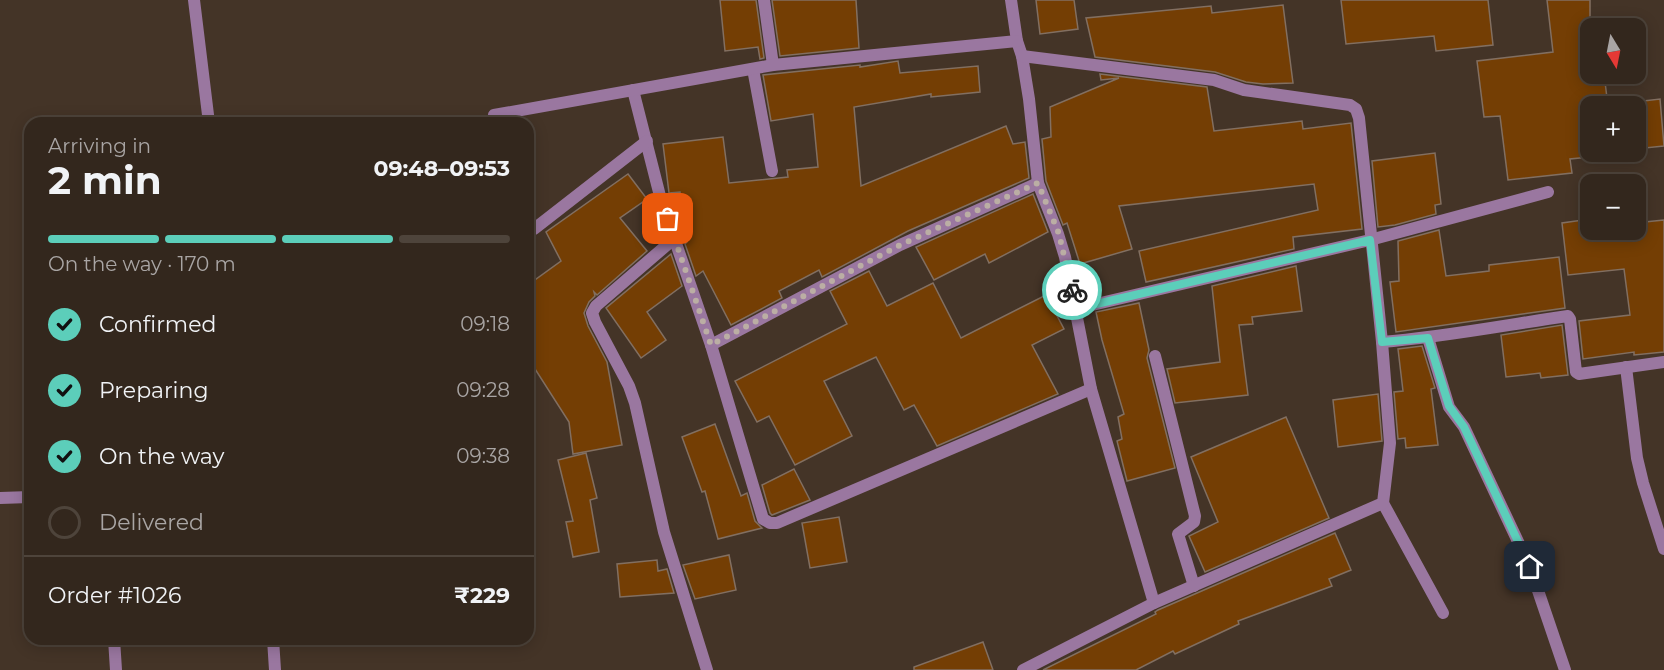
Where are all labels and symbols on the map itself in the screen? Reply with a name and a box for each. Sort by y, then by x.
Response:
north arrow [1580,18,1646,84]
pin [642,193,693,244]
courier [1042,260,1102,320]
pin [1504,541,1555,592]

